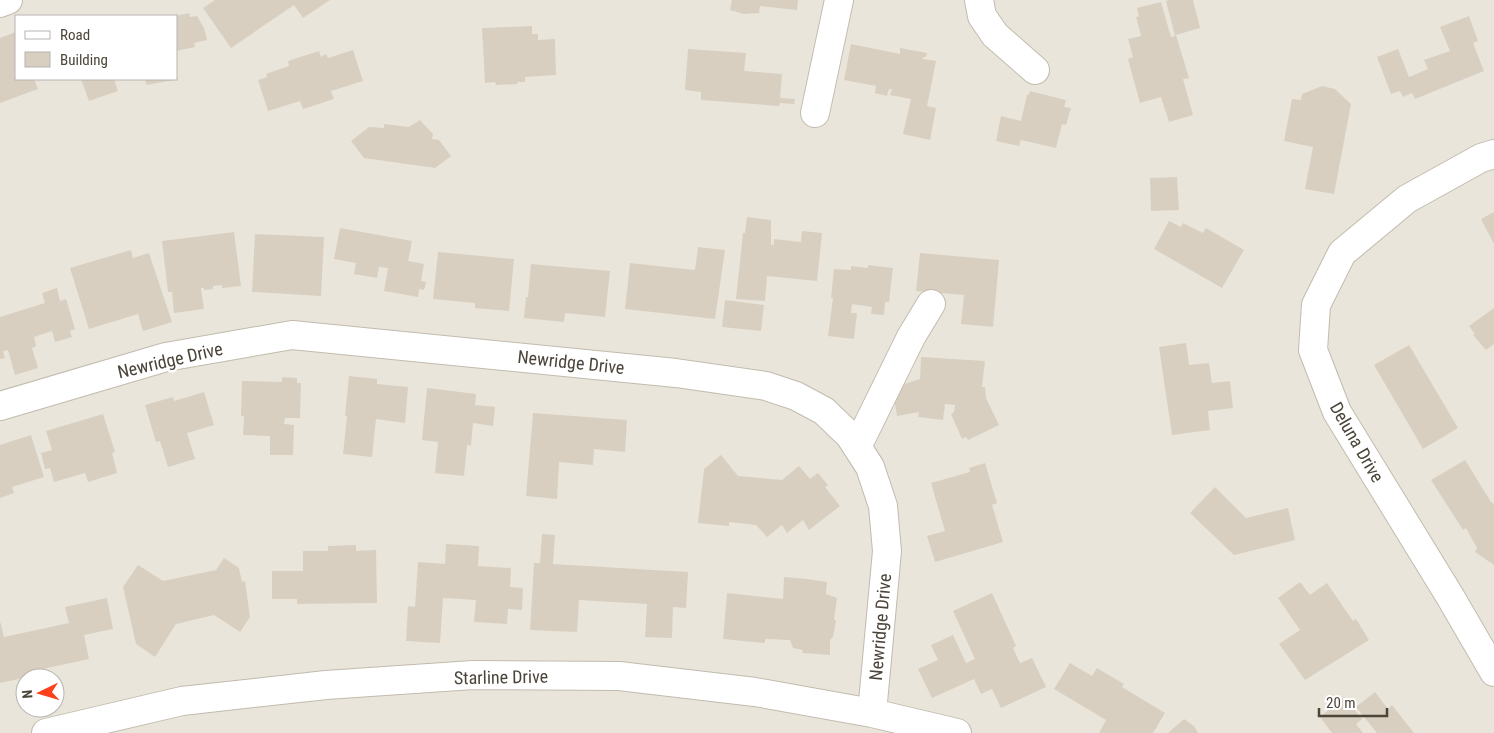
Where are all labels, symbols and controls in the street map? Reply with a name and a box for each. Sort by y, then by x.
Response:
legend [15,15,178,80]
text: Road [60,26,90,44]
text: Building [60,51,108,69]
street label: Newridge Drive [115,338,225,382]
street label: Newridge Drive [517,346,625,378]
street label: Deluna Drive [1326,398,1388,486]
street label: Newridge Drive [865,573,895,681]
street label: Starline Drive [454,666,548,688]
north arrow [15,668,65,718]
scale bar [1319,686,1386,718]
text: N [19,689,35,699]
text: 20 m [1326,694,1356,712]

